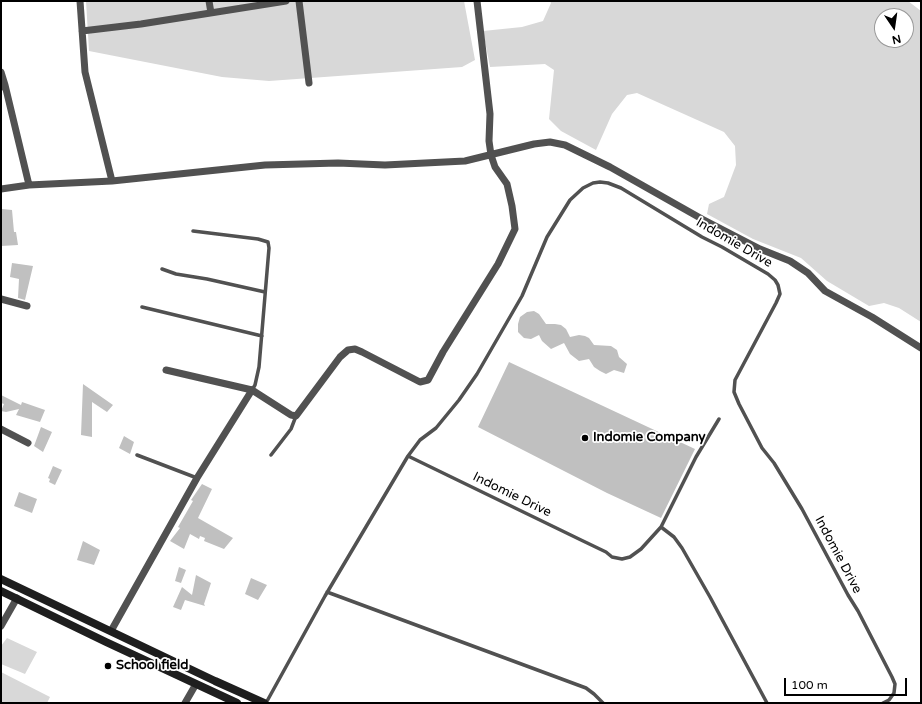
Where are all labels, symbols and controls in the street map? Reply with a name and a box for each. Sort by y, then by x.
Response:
north arrow [874,8,914,48]
text: N [891,32,902,47]
street label: Indomie Drive [693,215,775,271]
place label: Indomie Company [593,430,705,446]
marker: Indomie Company [580,433,590,443]
street label: Indomie Drive [470,469,554,521]
street label: Indomie Drive [811,514,865,596]
place label: School field [116,658,188,674]
marker: School field [103,661,113,671]
scale bar [786,670,909,696]
text: 100 m [791,678,828,692]

